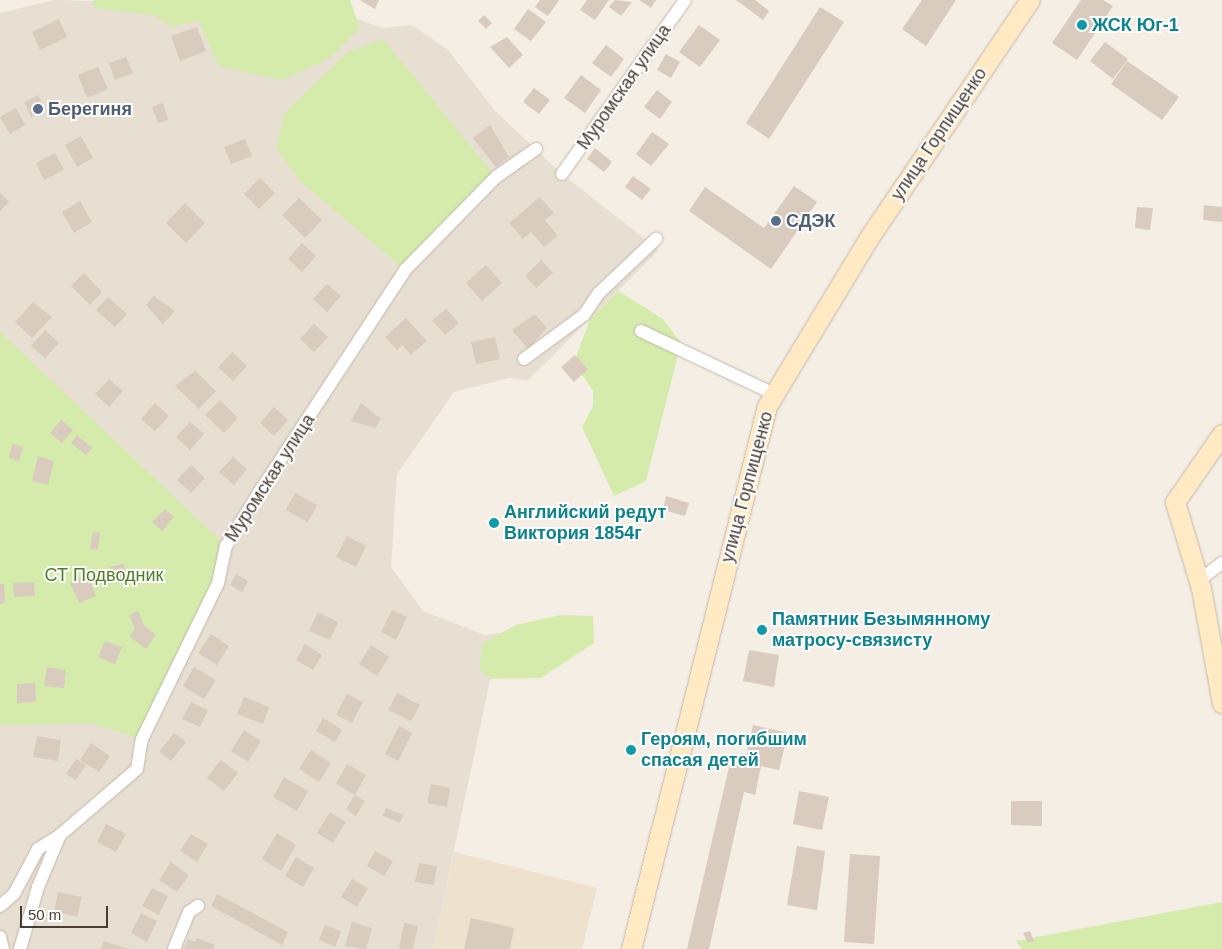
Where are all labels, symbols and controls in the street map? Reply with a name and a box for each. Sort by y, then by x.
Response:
place label: ЖСК Юг-1 [1092,14,1179,36]
marker: ЖСК Юг-1 [1076,19,1088,31]
street label: Муромская улица [573,20,675,154]
street label: улица Горпищенко [887,64,991,204]
place label: Берегиня [48,98,132,120]
marker: Берегиня [32,103,44,115]
place label: СДЭК [786,210,835,232]
marker: СДЭК [770,215,782,227]
street label: улица Горпищенко [716,409,778,565]
street label: Муромская улица [221,410,319,546]
place label: Английский редут Виктория 1854г [504,502,666,544]
marker: Английский редут Виктория 1854г [488,517,500,529]
park label: СТ Подводник [45,564,163,586]
place label: Памятник Безымянному матросу-связисту [772,609,990,652]
marker: Памятник Безымянному матросу-связисту [756,624,768,636]
place label: Героям, погибшим спасая детей [641,729,807,772]
marker: Героям, погибшим спасая детей [625,744,637,756]
scale bar [22,896,110,928]
text: 50 m [28,906,61,923]

